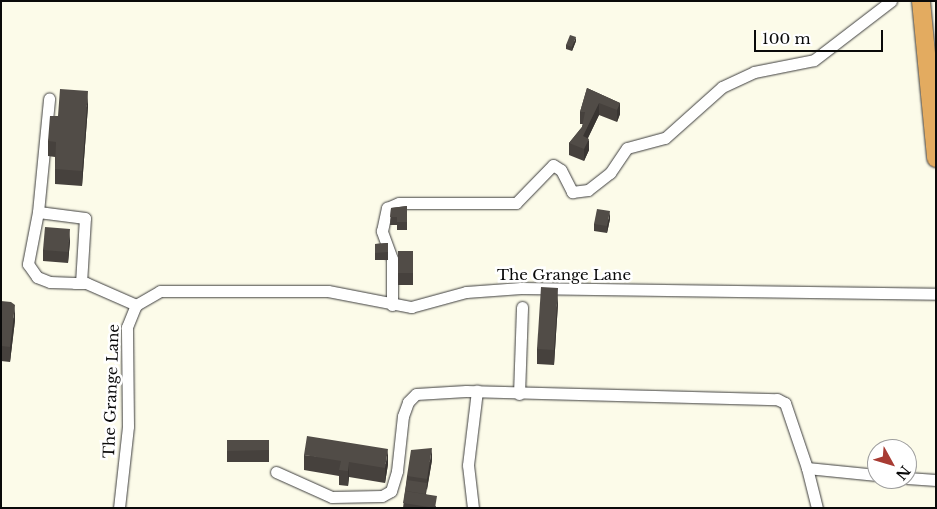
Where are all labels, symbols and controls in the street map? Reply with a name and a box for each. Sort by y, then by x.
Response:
scale bar [757,20,886,52]
text: 100 m [762,29,811,48]
street label: The Grange Lane [497,266,631,284]
street label: The Grange Lane [100,324,122,458]
north arrow [867,439,917,489]
text: N [892,462,914,484]

